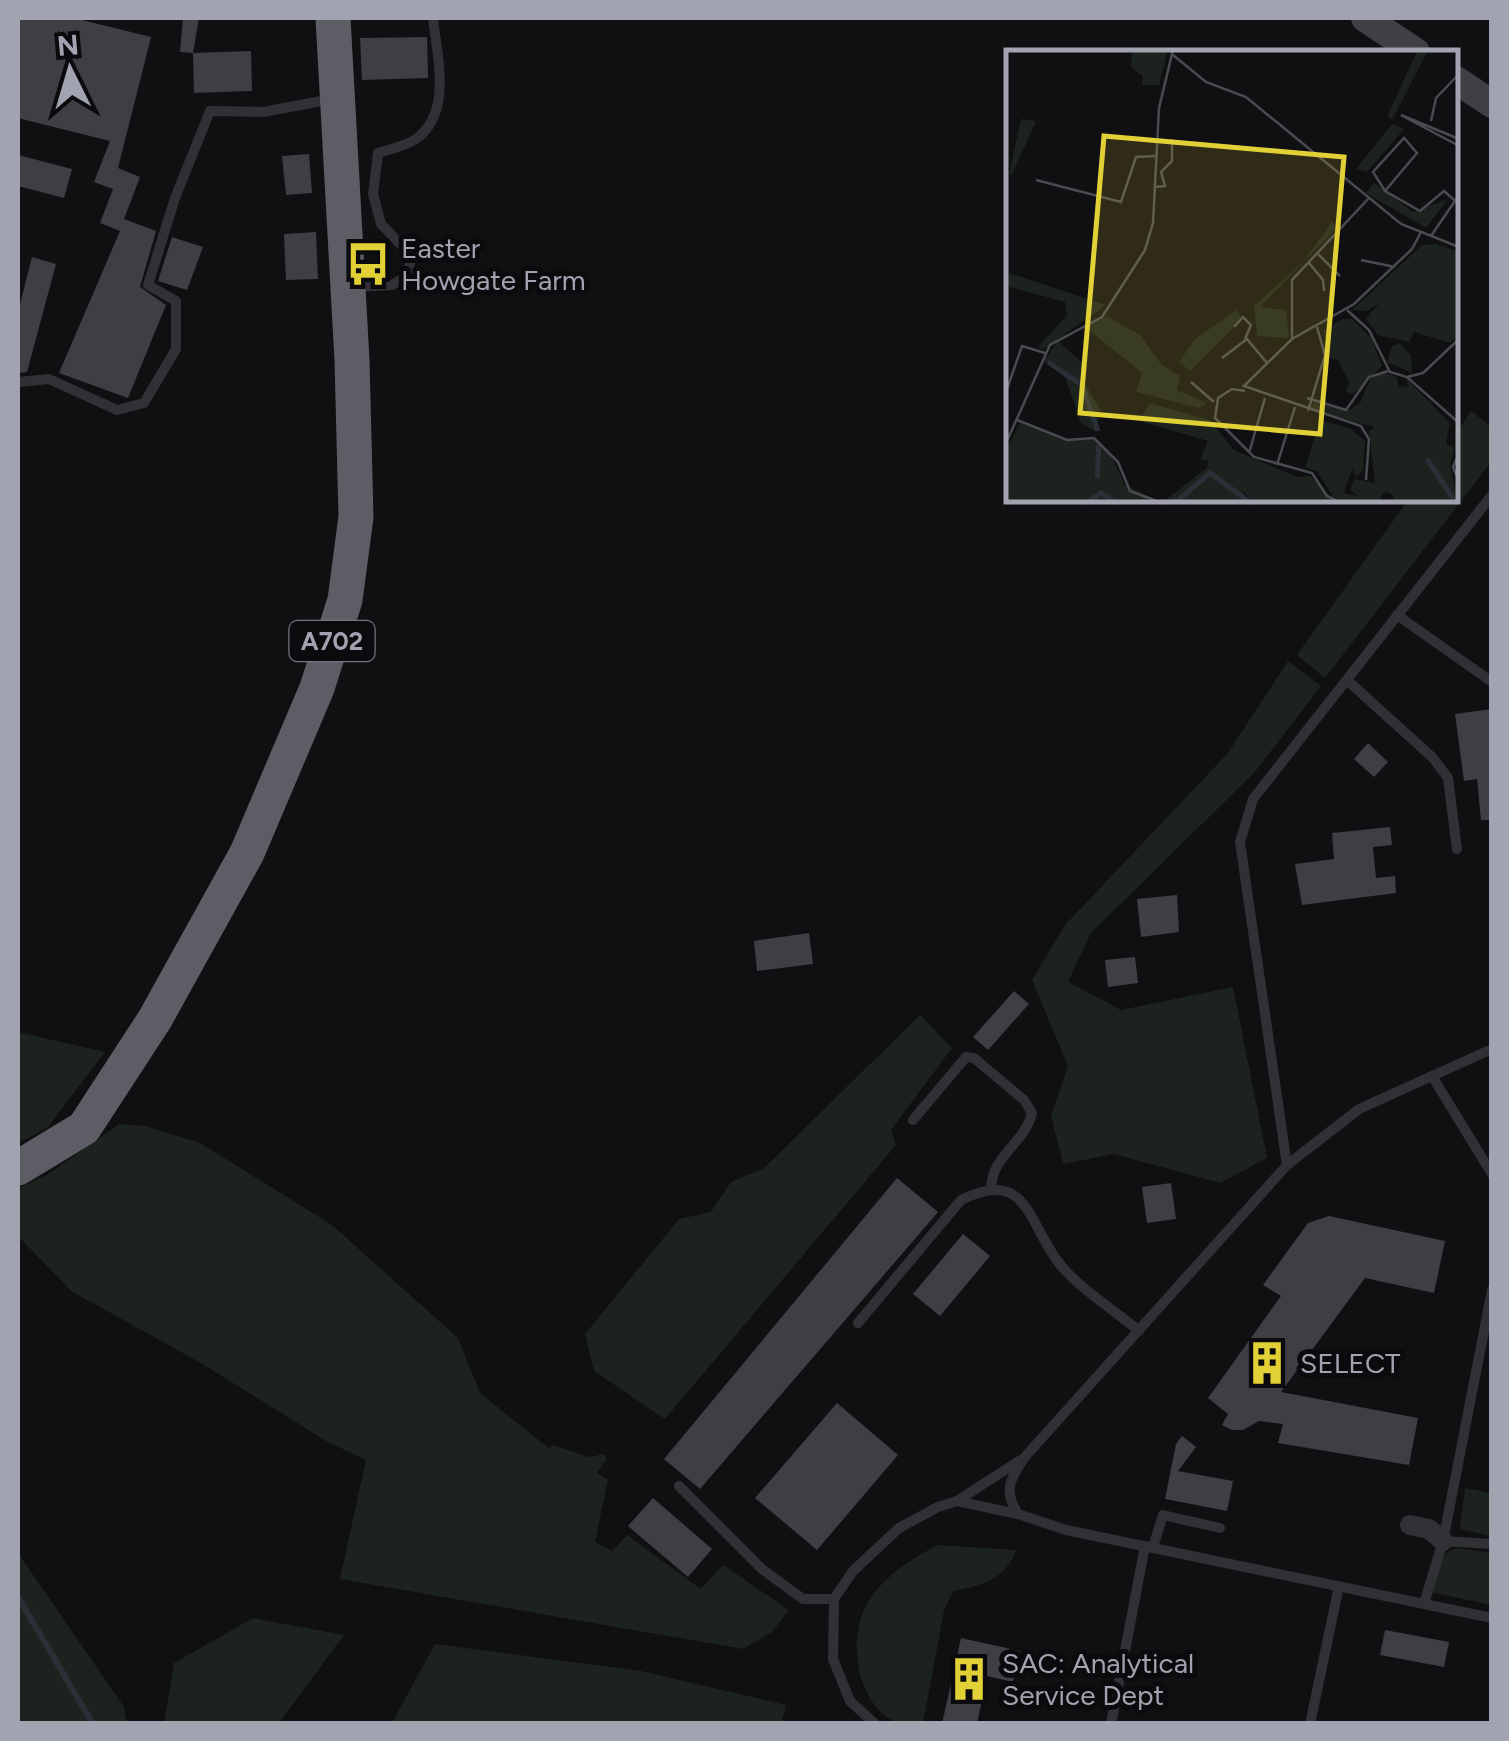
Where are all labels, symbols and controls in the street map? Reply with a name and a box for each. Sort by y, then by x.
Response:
north arrow [20,20,120,120]
text: N [56,27,80,63]
inset map [1006,50,1459,502]
place label: Easter Howgate Farm [401,231,586,297]
bus stop icon: Easter Howgate Farm [344,240,392,288]
road number: A702 [290,621,374,661]
building icon: SELECT [1243,1339,1291,1387]
place label: SELECT [1300,1346,1401,1380]
place label: SAC: Analytical Service Dept [1002,1646,1194,1712]
building icon: SAC: Analytical Service Dept [945,1655,993,1703]

